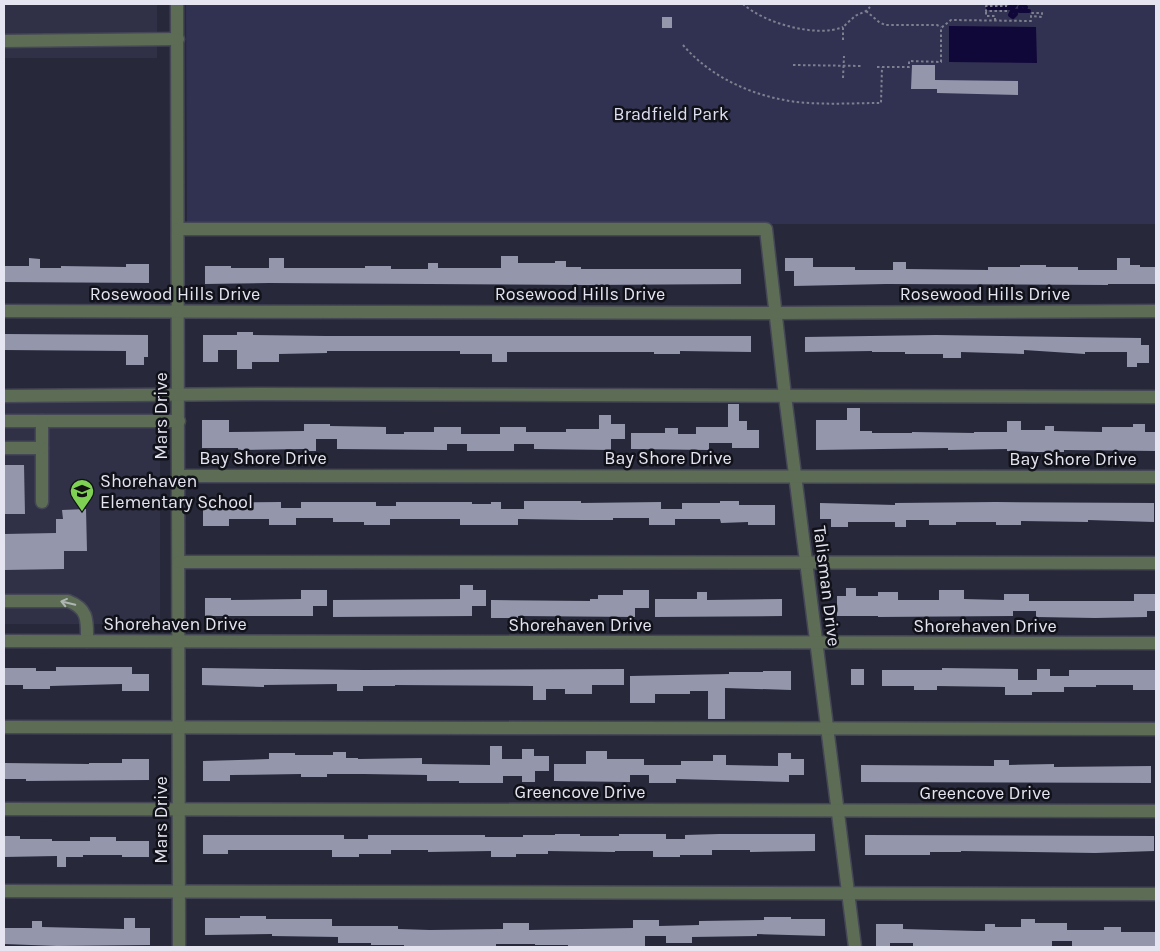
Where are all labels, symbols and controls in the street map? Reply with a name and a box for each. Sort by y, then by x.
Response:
park label: Bradfield Park [613,103,729,125]
street label: Rosewood Hills Drive [90,283,260,305]
street label: Rosewood Hills Drive [495,283,665,305]
street label: Rosewood Hills Drive [900,283,1070,305]
street label: Mars Drive [150,372,172,460]
street label: Bay Shore Drive [199,447,327,469]
street label: Bay Shore Drive [604,447,732,469]
street label: Bay Shore Drive [1009,448,1137,470]
place label: Shorehaven Elementary School [100,470,253,513]
school or university icon: Shorehaven Elementary School [69,478,95,512]
street label: Talisman Drive [809,525,845,647]
one-way arrow [61,598,77,607]
street label: Shorehaven Drive [103,613,247,635]
street label: Shorehaven Drive [508,614,652,636]
street label: Shorehaven Drive [913,615,1057,637]
street label: Mars Drive [150,776,172,864]
street label: Greencove Drive [514,781,646,803]
street label: Greencove Drive [919,782,1051,804]

